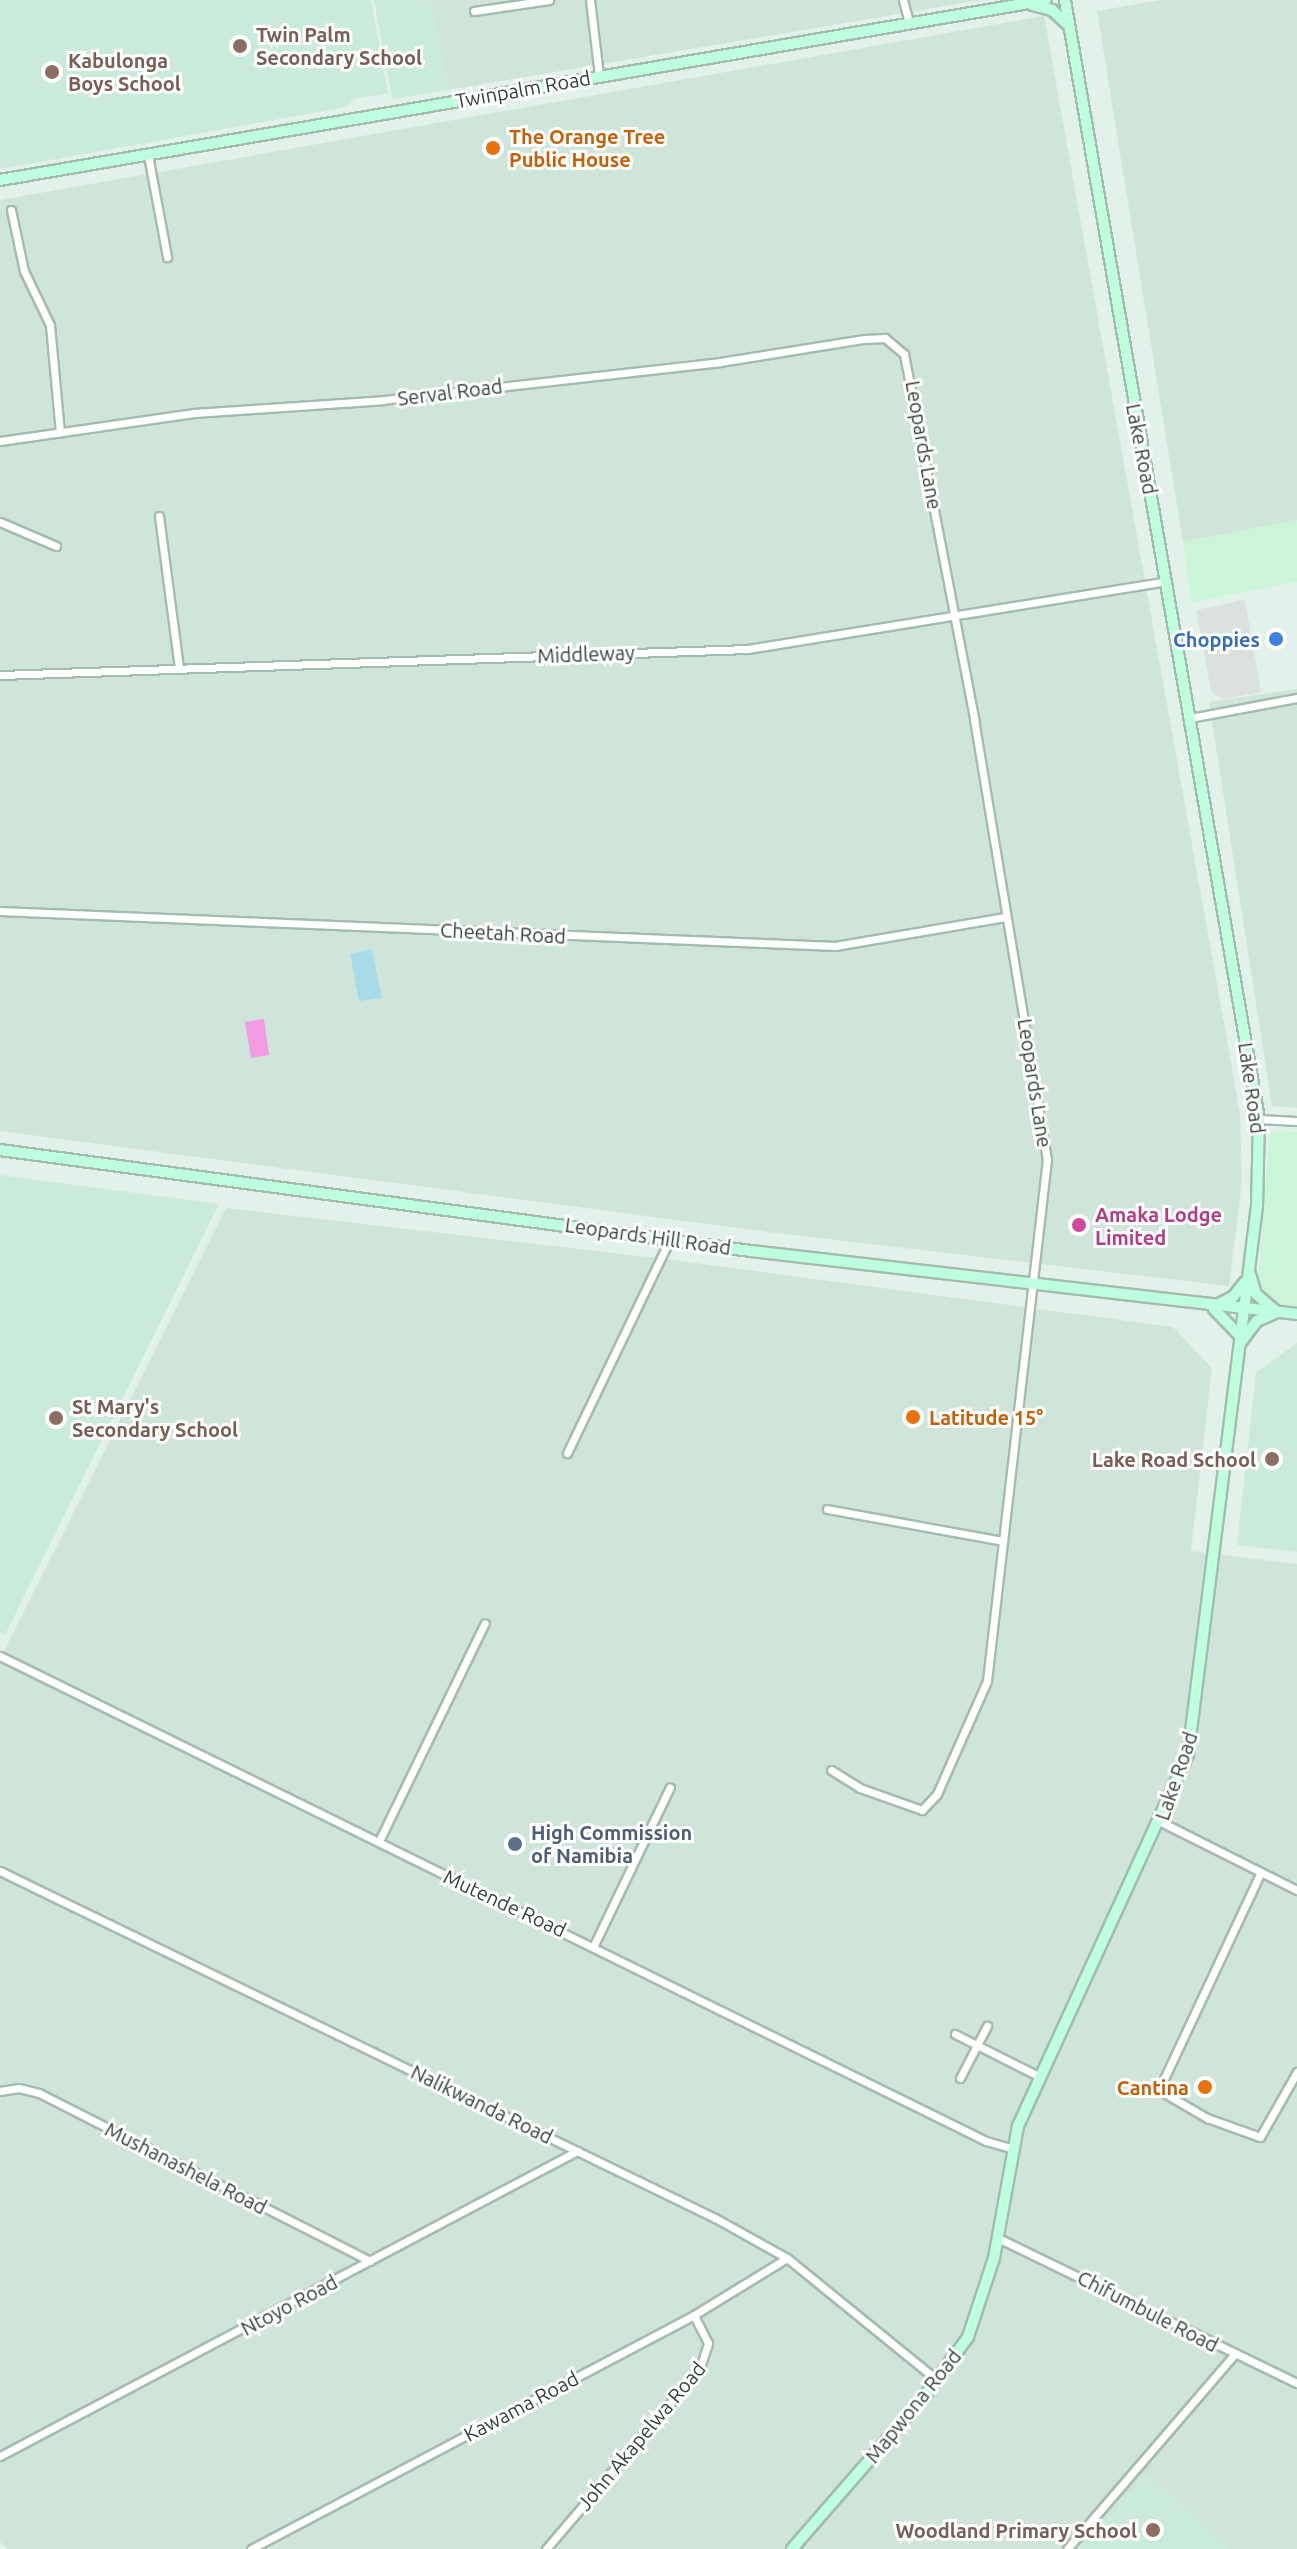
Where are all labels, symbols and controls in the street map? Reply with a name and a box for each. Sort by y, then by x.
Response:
place label: Twin Palm Secondary School [256,22,422,69]
marker: Twin Palm Secondary School [231,37,249,55]
place label: Kabulonga Boys School [68,48,181,95]
marker: Kabulonga Boys School [43,63,61,81]
street label: Twinpalm Road [454,65,592,113]
place label: The Orange Tree Public House [509,124,665,171]
marker: The Orange Tree Public House [484,139,502,157]
street label: Serval Road [396,374,504,410]
street label: Leopards Lane [901,379,947,511]
street label: Lake Road [1121,402,1163,496]
place label: Choppies [1173,627,1260,651]
marker: Choppies [1267,630,1285,648]
street label: Middleway [537,640,635,668]
street label: Cheetah Road [439,918,567,948]
street label: Leopards Lane [1013,1017,1057,1149]
street label: Lake Road [1234,1041,1270,1135]
place label: Amaka Lodge Limited [1095,1202,1222,1249]
street label: Leopards Hill Road [563,1212,733,1260]
marker: Amaka Lodge Limited [1070,1216,1088,1234]
place label: St Mary's Secondary School [72,1394,238,1441]
place label: Latitude 15° [929,1405,1043,1429]
marker: Latitude 15° [904,1408,922,1426]
marker: St Mary's Secondary School [47,1409,65,1427]
place label: Lake Road School [1092,1447,1256,1471]
marker: Lake Road School [1263,1450,1281,1468]
street label: Lake Road [1150,1729,1202,1823]
place label: High Commission of Namibia [531,1820,692,1867]
marker: High Commission of Namibia [506,1835,524,1853]
street label: Mutende Road [440,1864,570,1942]
street label: Nalikwanda Road [407,2059,557,2149]
place label: Cantina [1117,2075,1189,2099]
marker: Cantina [1196,2078,1214,2096]
street label: Mushanashela Road [101,2117,271,2219]
street label: Chifumbule Road [1074,2265,1222,2357]
street label: Ntoyo Road [237,2270,341,2340]
street label: Mapwona Road [860,2344,966,2468]
street label: John Akapelwa Road [572,2357,710,2515]
street label: Kawama Road [460,2366,582,2446]
place label: Woodland Primary School [895,2518,1137,2542]
marker: Woodland Primary School [1144,2521,1162,2539]

